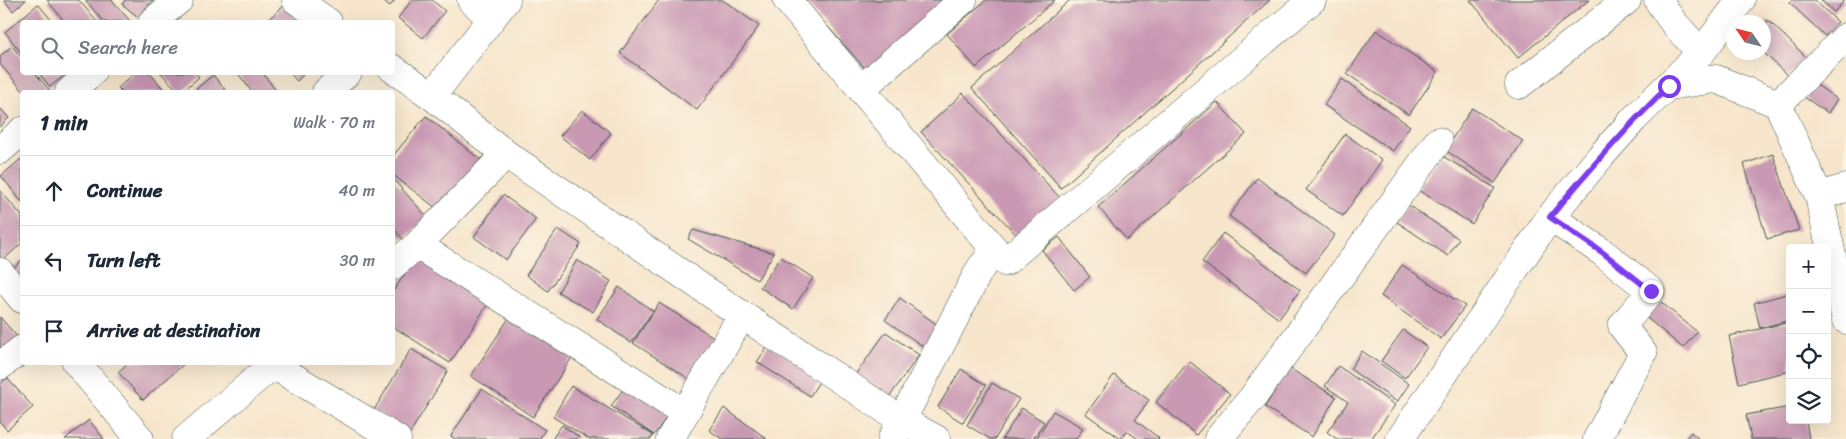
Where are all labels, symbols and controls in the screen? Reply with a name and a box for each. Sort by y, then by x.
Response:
north arrow [1726,15,1771,60]
search box [20,20,395,75]
text: Search here [78,31,178,64]
icon: search [38,34,66,62]
route start [1658,75,1681,98]
text: 1 min [40,104,88,142]
text: Walk · 70 m [293,108,375,137]
text: Continue [87,174,163,207]
text: 40 m [338,176,375,205]
icon: ahead [40,177,68,205]
text: Turn left [87,244,160,277]
map controls [1786,244,1831,424]
button: + [1786,244,1831,289]
text: 30 m [340,246,375,275]
icon: left [40,247,68,275]
route end [1640,280,1663,303]
button: − [1786,289,1831,334]
text: Arrive at destination [87,314,260,347]
icon: arrive [40,317,68,345]
button: locate [1786,334,1831,379]
button: layers [1786,379,1831,424]

